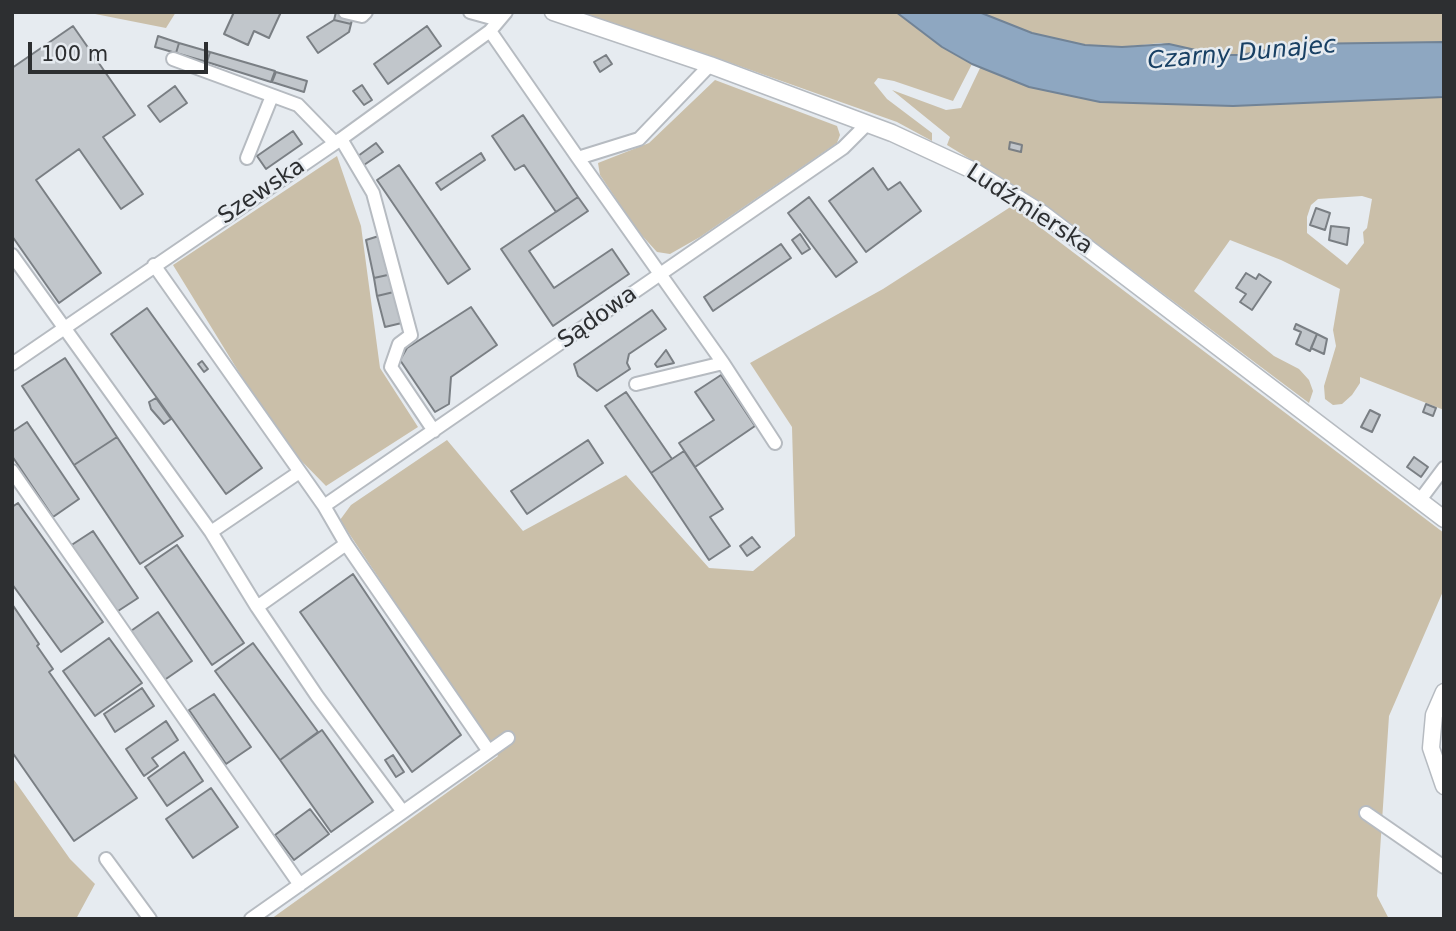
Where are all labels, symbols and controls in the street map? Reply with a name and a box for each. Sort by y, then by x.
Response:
scale bar [32,28,212,72]
water label: Czarny Dunajec [1146,31,1338,77]
text: 100 m [41,42,108,66]
street label: Szewska [213,153,311,231]
street label: Ludźmierska [961,159,1097,261]
street label: Sądowa [553,281,643,355]

